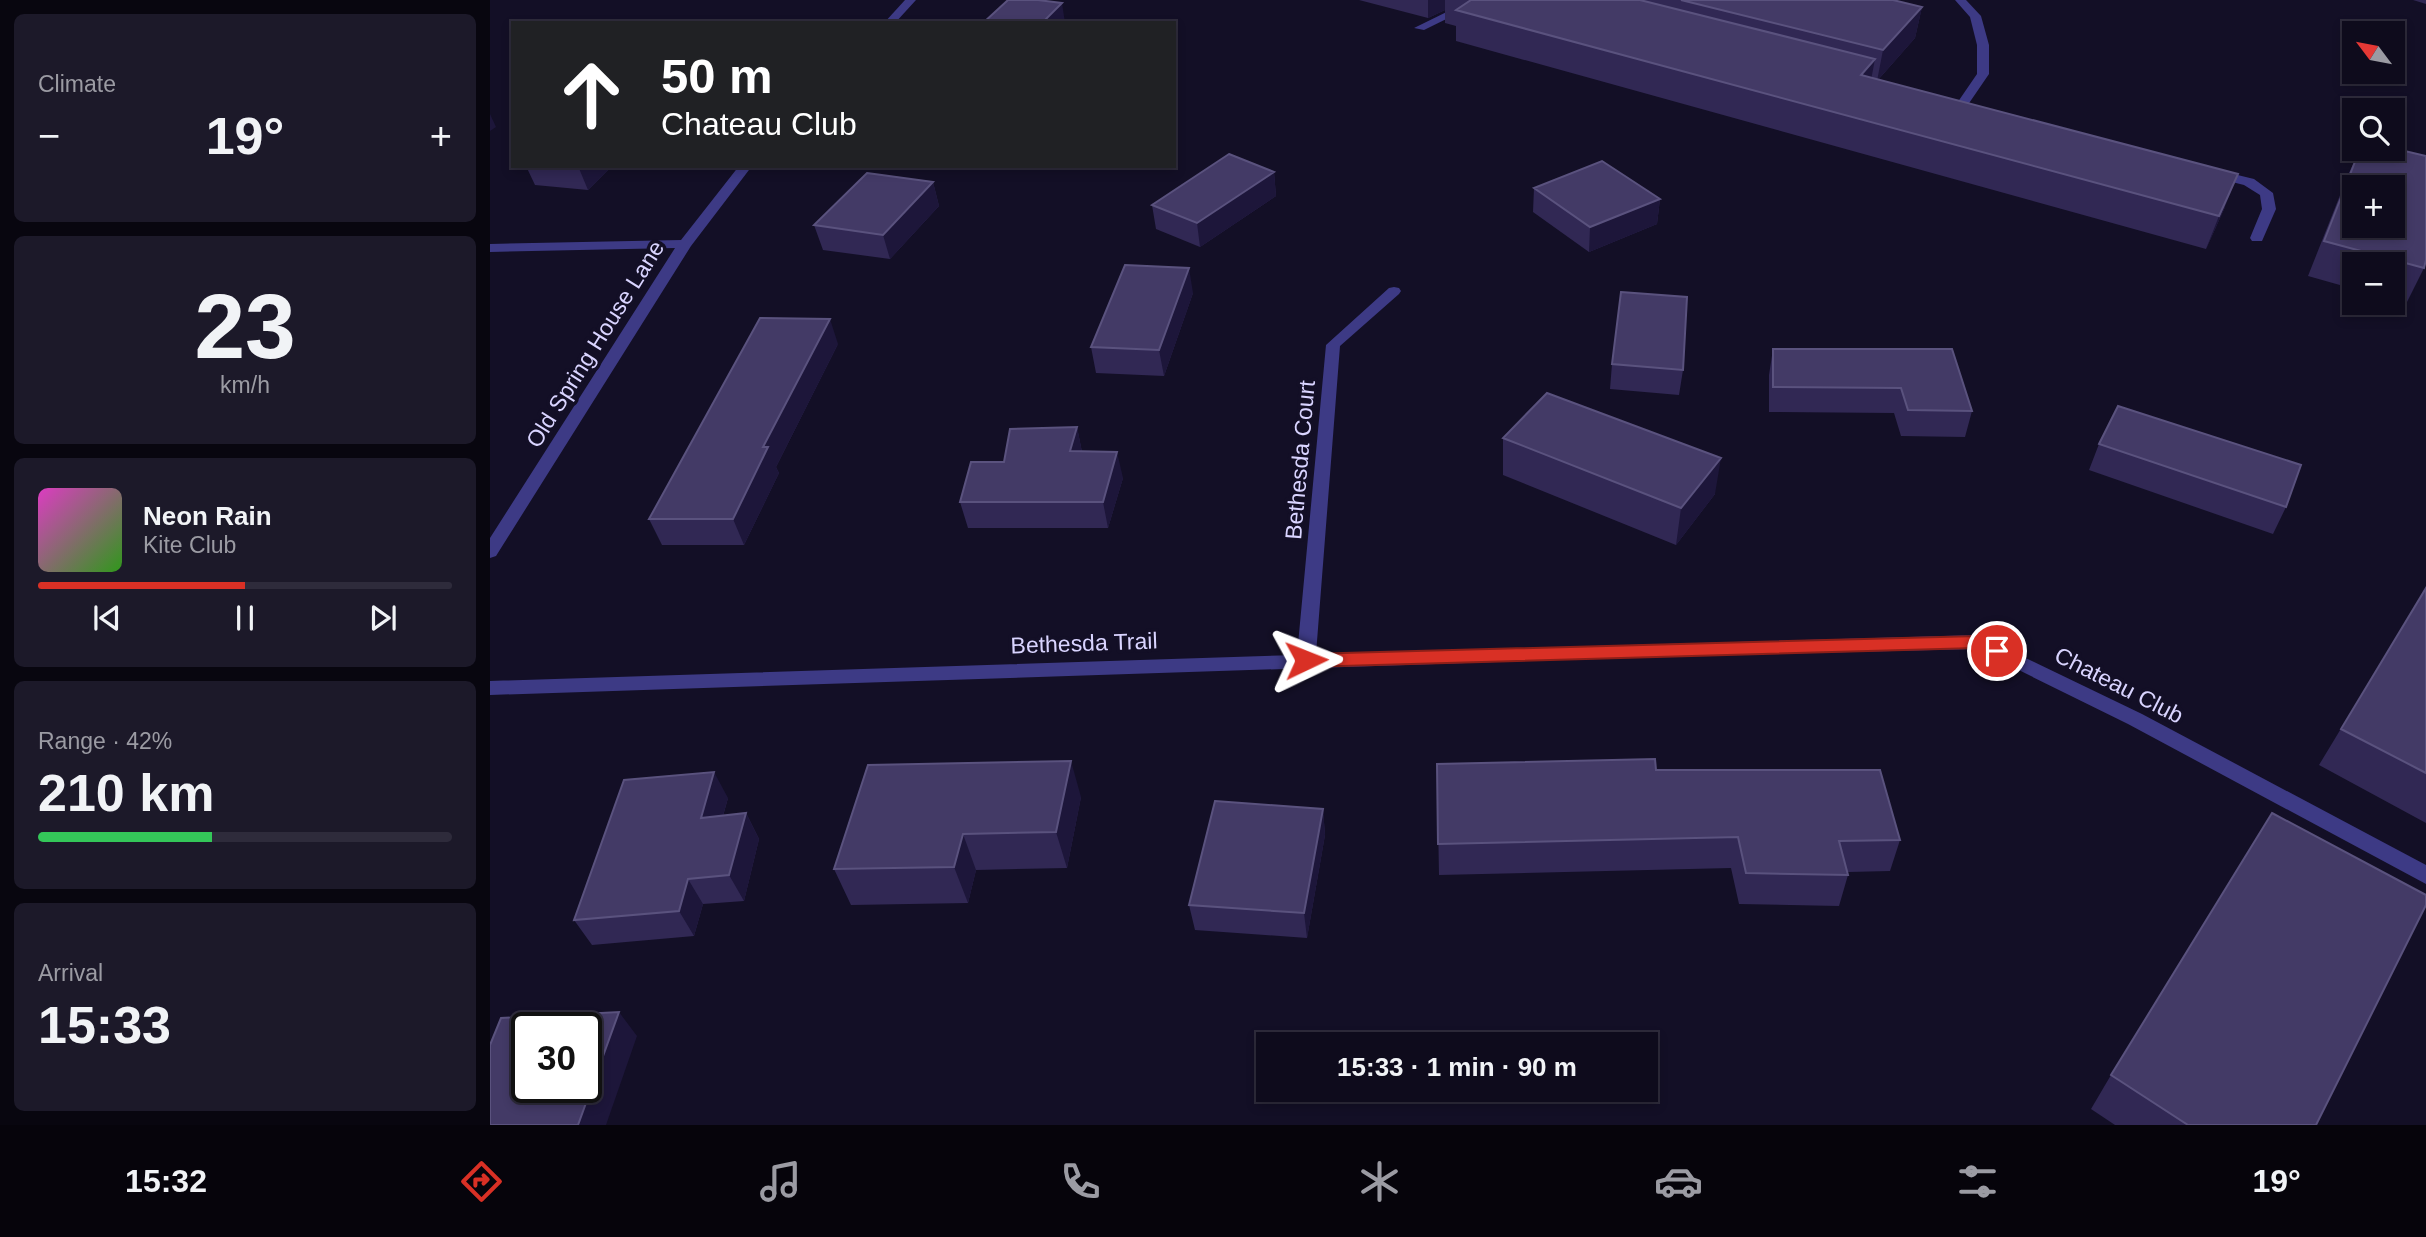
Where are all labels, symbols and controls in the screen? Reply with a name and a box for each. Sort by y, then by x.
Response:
north arrow [2342,21,2404,84]
map controls [2342,21,2405,315]
icon: ahead [546,49,637,140]
text: 50 m [661,49,773,103]
text: Climate [38,71,116,97]
button: search [2342,98,2405,161]
text: Chateau Club [661,106,857,142]
text: 19° [206,107,284,165]
text: − [38,115,60,157]
text: + [430,115,452,157]
button: + [2342,175,2405,238]
street label: Old Spring House Lane [521,236,669,452]
button: − [2342,252,2405,315]
text: 23 [194,276,296,377]
text: km/h [220,372,270,398]
street label: Bethesda Court [1280,379,1320,541]
text: Neon Rain [143,501,272,531]
text: Kite Club [143,532,236,558]
icon: previous [88,599,126,637]
icon: pause [226,599,264,637]
icon: next [364,599,402,637]
pin [1967,621,2027,681]
position arrow [1269,623,1343,697]
street label: Bethesda Trail [1010,627,1158,659]
icon: arrive [1978,632,2016,670]
street label: Chateau Club [2050,641,2188,729]
text: Range · 42% [38,728,172,754]
text: 210 km [38,764,214,822]
text: Arrival [38,960,103,986]
text: 15:33 [38,996,171,1054]
speed limit sign: 30 [511,1012,602,1103]
text: 15:33 · 1 min · 90 m [1337,1052,1577,1082]
icon: directions [457,1157,506,1206]
icon: music [756,1157,805,1206]
icon: phone [1056,1157,1105,1206]
icon: climate [1355,1157,1404,1206]
icon: car [1654,1157,1703,1206]
icon: filters [1953,1157,2002,1206]
text: 15:32 [125,1163,207,1199]
text: 19° [2252,1163,2301,1199]

